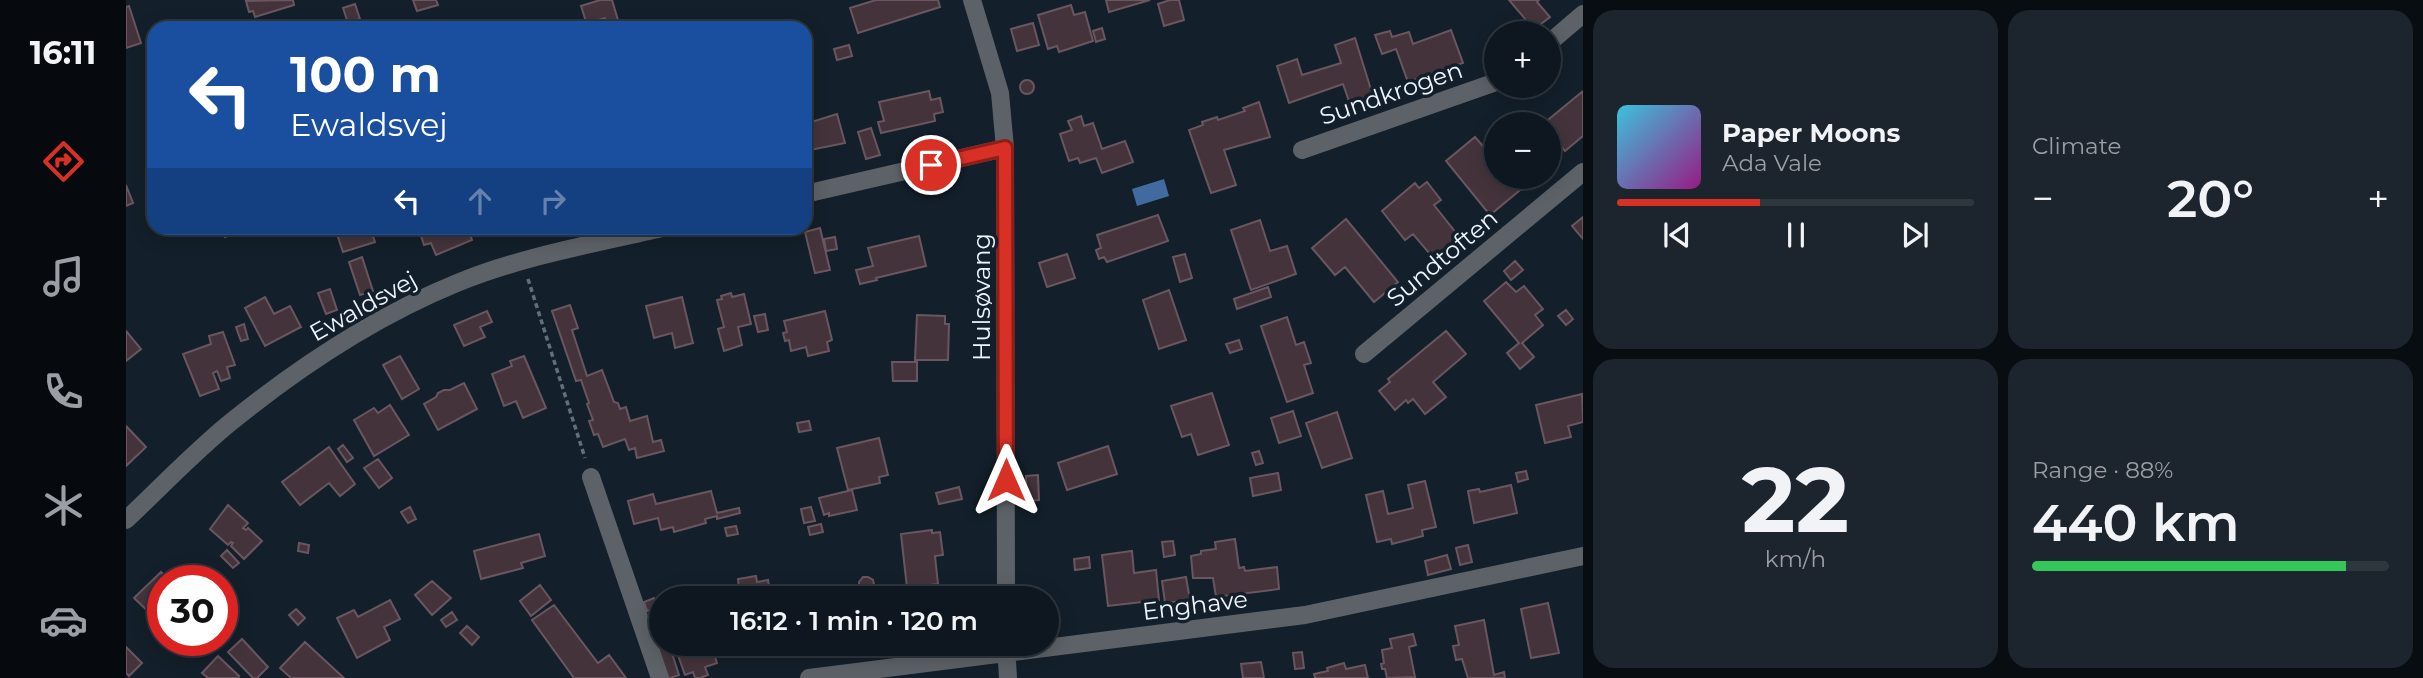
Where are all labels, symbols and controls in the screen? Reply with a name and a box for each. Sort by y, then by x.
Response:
map controls [1484,21,1561,189]
button: + [1484,21,1561,98]
text: 16:11 [30,33,96,72]
text: 100 m [290,45,441,104]
icon: left [175,49,266,140]
street label: Sundkrogen [1316,55,1466,131]
text: Ewaldsvej [290,105,448,144]
button: − [1484,112,1561,189]
text: Paper Moons [1722,117,1900,149]
text: Climate [2032,132,2121,160]
pin [901,135,961,195]
icon: directions [39,137,88,186]
icon: arrive [912,146,950,184]
text: Ada Vale [1722,149,1822,177]
text: 20° [2167,167,2254,230]
text: − [2032,175,2054,222]
text: + [2367,175,2389,222]
icon: left [388,182,426,220]
icon: ahead [461,182,499,220]
icon: right [534,182,572,220]
street label: Sundtoften [1381,203,1503,313]
icon: previous [1658,216,1696,254]
icon: pause [1777,216,1815,254]
icon: next [1896,216,1934,254]
street label: Hulsøvang [967,233,996,361]
icon: music [39,252,88,301]
street label: Ewaldsvej [304,265,422,347]
icon: phone [39,367,88,416]
position arrow [969,443,1043,517]
text: 22 [1742,444,1849,555]
text: Range · 88% [2032,456,2173,484]
icon: climate [39,481,88,530]
text: 440 km [2032,491,2239,554]
text: km/h [1765,545,1826,573]
speed limit sign: 30 [147,565,238,656]
street label: Enghave [1141,584,1249,626]
icon: car [39,596,88,645]
text: 16:12 · 1 min · 120 m [730,605,978,637]

